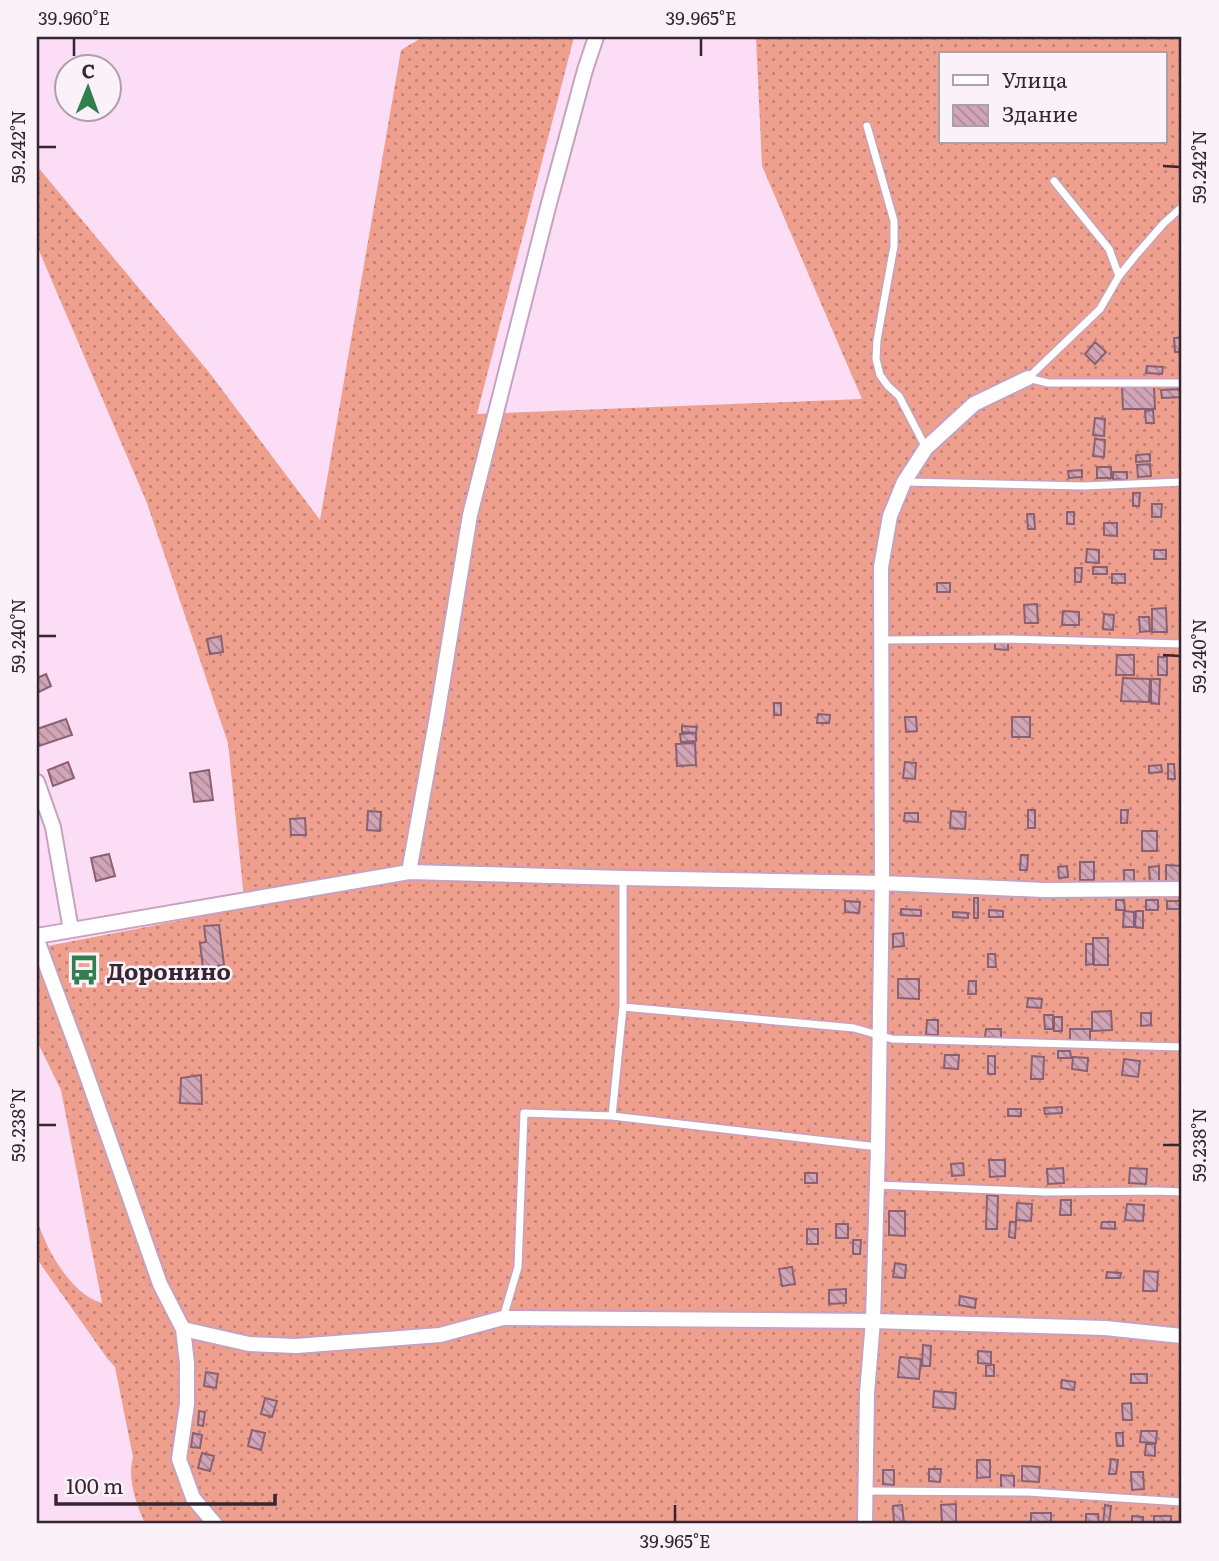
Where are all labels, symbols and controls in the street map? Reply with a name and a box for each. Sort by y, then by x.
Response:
text: 39.960°E [38,4,110,31]
text: 39.965°E [666,4,736,31]
north arrow [52,52,122,122]
legend [939,52,1166,144]
text: С [81,56,95,84]
text: Улица [1002,63,1068,94]
text: Здание [1002,97,1078,128]
text: 59.242°N [4,110,31,184]
text: 59.242°N [1185,130,1212,204]
text: 59.240°N [4,599,31,673]
text: 59.240°N [1185,619,1212,693]
bus stop icon: Доронино [67,953,101,987]
place label: Доронино [107,953,231,987]
text: 59.238°N [4,1088,31,1162]
text: 59.238°N [1185,1108,1212,1182]
scale bar [56,1463,275,1507]
text: 100 m [66,1469,123,1500]
text: 39.965°E [640,1527,710,1554]

